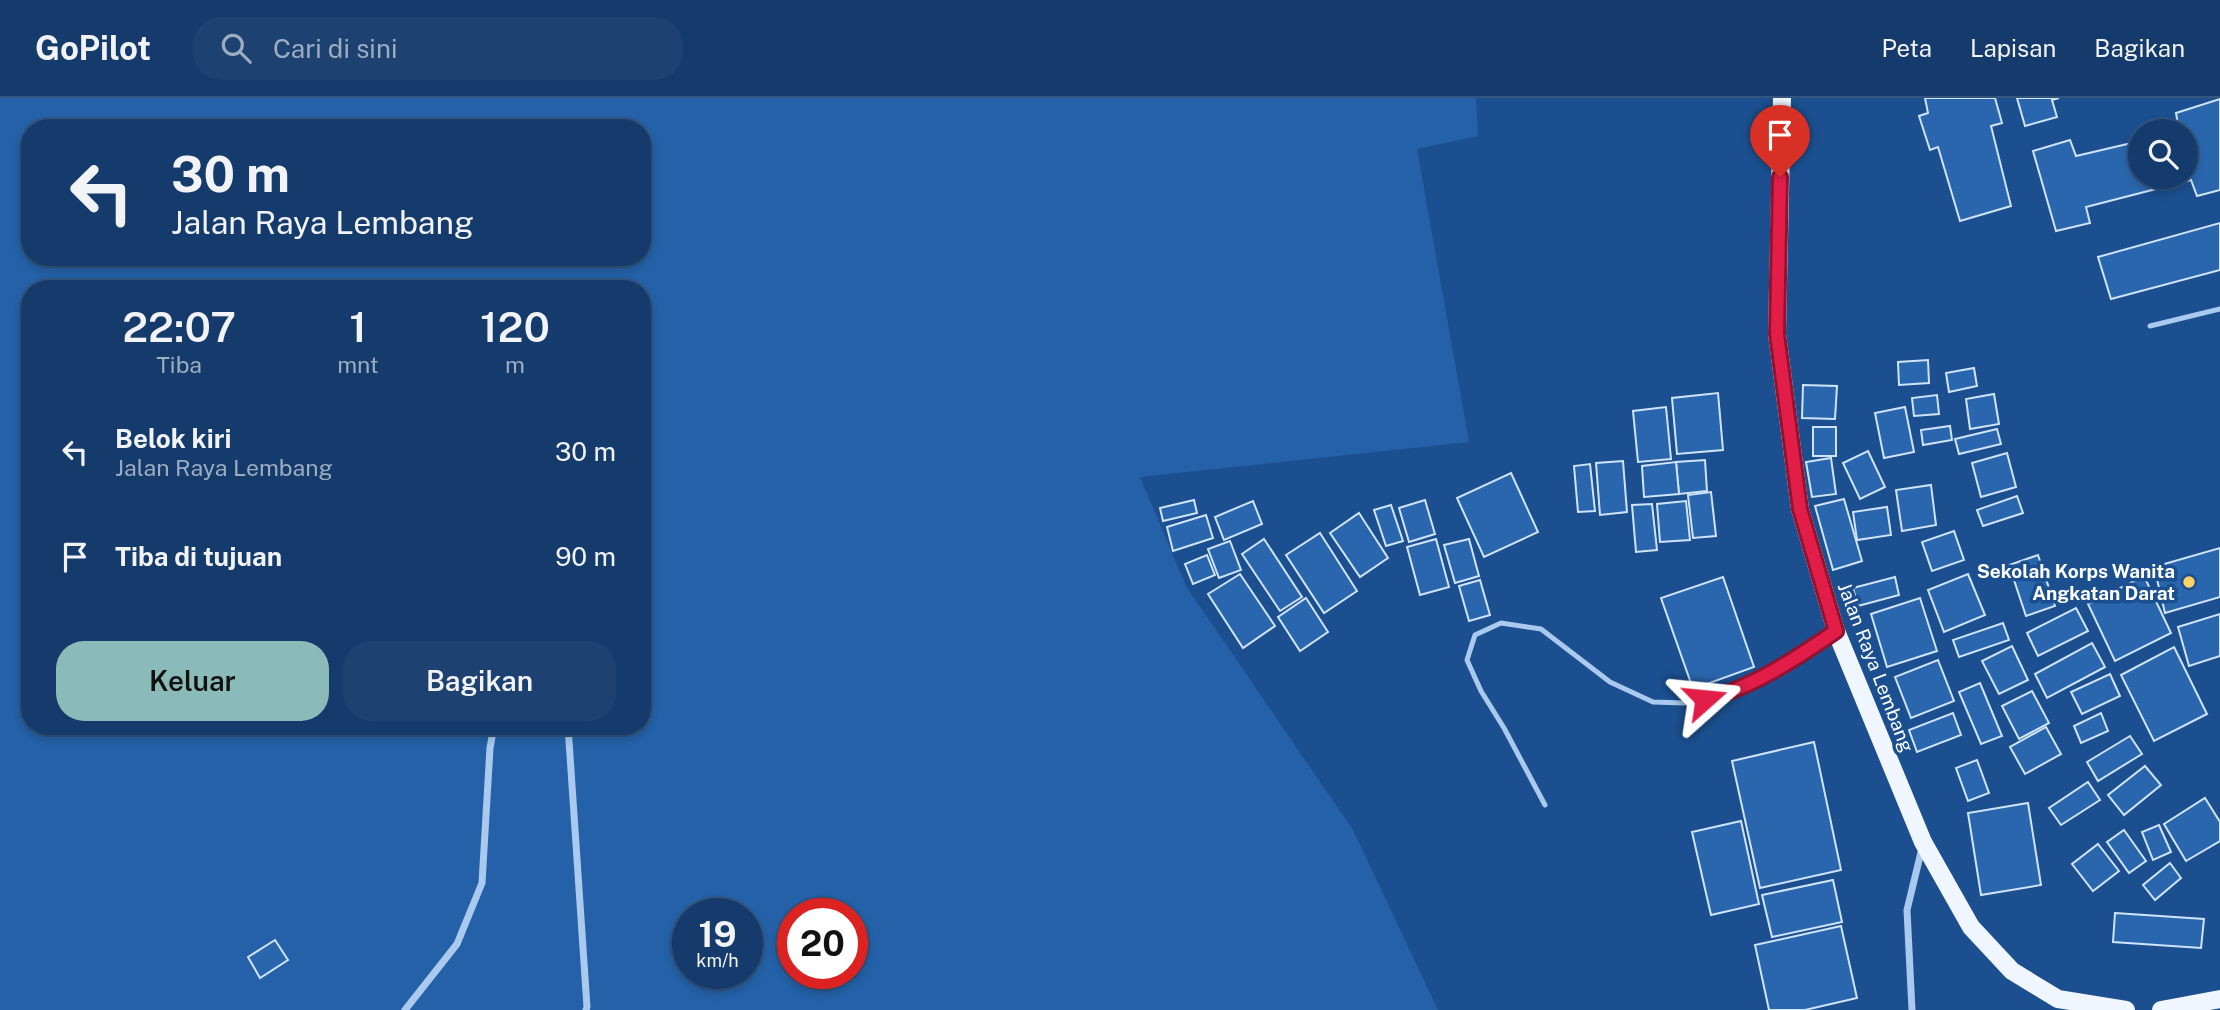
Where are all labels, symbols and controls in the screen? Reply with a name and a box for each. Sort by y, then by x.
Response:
search box [193,17,683,80]
text: GoPilot [35,29,151,67]
icon: search [217,29,255,67]
text: Cari di sini [273,33,397,64]
text: Peta [1881,34,1932,62]
text: Lapisan [1970,34,2056,62]
text: Bagikan [2094,34,2185,62]
pin [1750,105,1810,177]
icon: arrive [1761,116,1799,154]
map controls [2128,119,2198,189]
button: search [2128,119,2198,189]
text: 30 m [171,145,290,203]
icon: left [56,147,147,238]
text: Jalan Raya Lembang [171,204,474,241]
text: 22:07 [122,302,236,351]
text: 1 [349,302,367,351]
text: 120 [480,302,550,351]
text: Tiba [156,351,202,378]
text: mnt [337,351,379,378]
text: m [505,351,525,378]
text: Belok kiri [115,423,231,454]
icon: left [56,433,94,471]
text: 30 m [555,436,616,467]
text: Jalan Raya Lembang [115,454,333,481]
icon: arrive [56,538,94,576]
text: Tiba di tujuan [115,541,282,572]
text: 90 m [555,541,616,572]
place label: Sekolah Korps Wanita Angkatan Darat [1977,560,2175,604]
marker: Sekolah Korps Wanita Angkatan Darat [2181,574,2197,590]
street label: Jalan Raya Lembang [1834,579,1919,755]
button: Keluar [56,641,329,721]
button: Bagikan [343,641,616,721]
position arrow [1668,662,1742,736]
speed limit sign: 20 [777,898,868,989]
text: 19 [698,914,737,955]
text: km/h [696,950,739,971]

